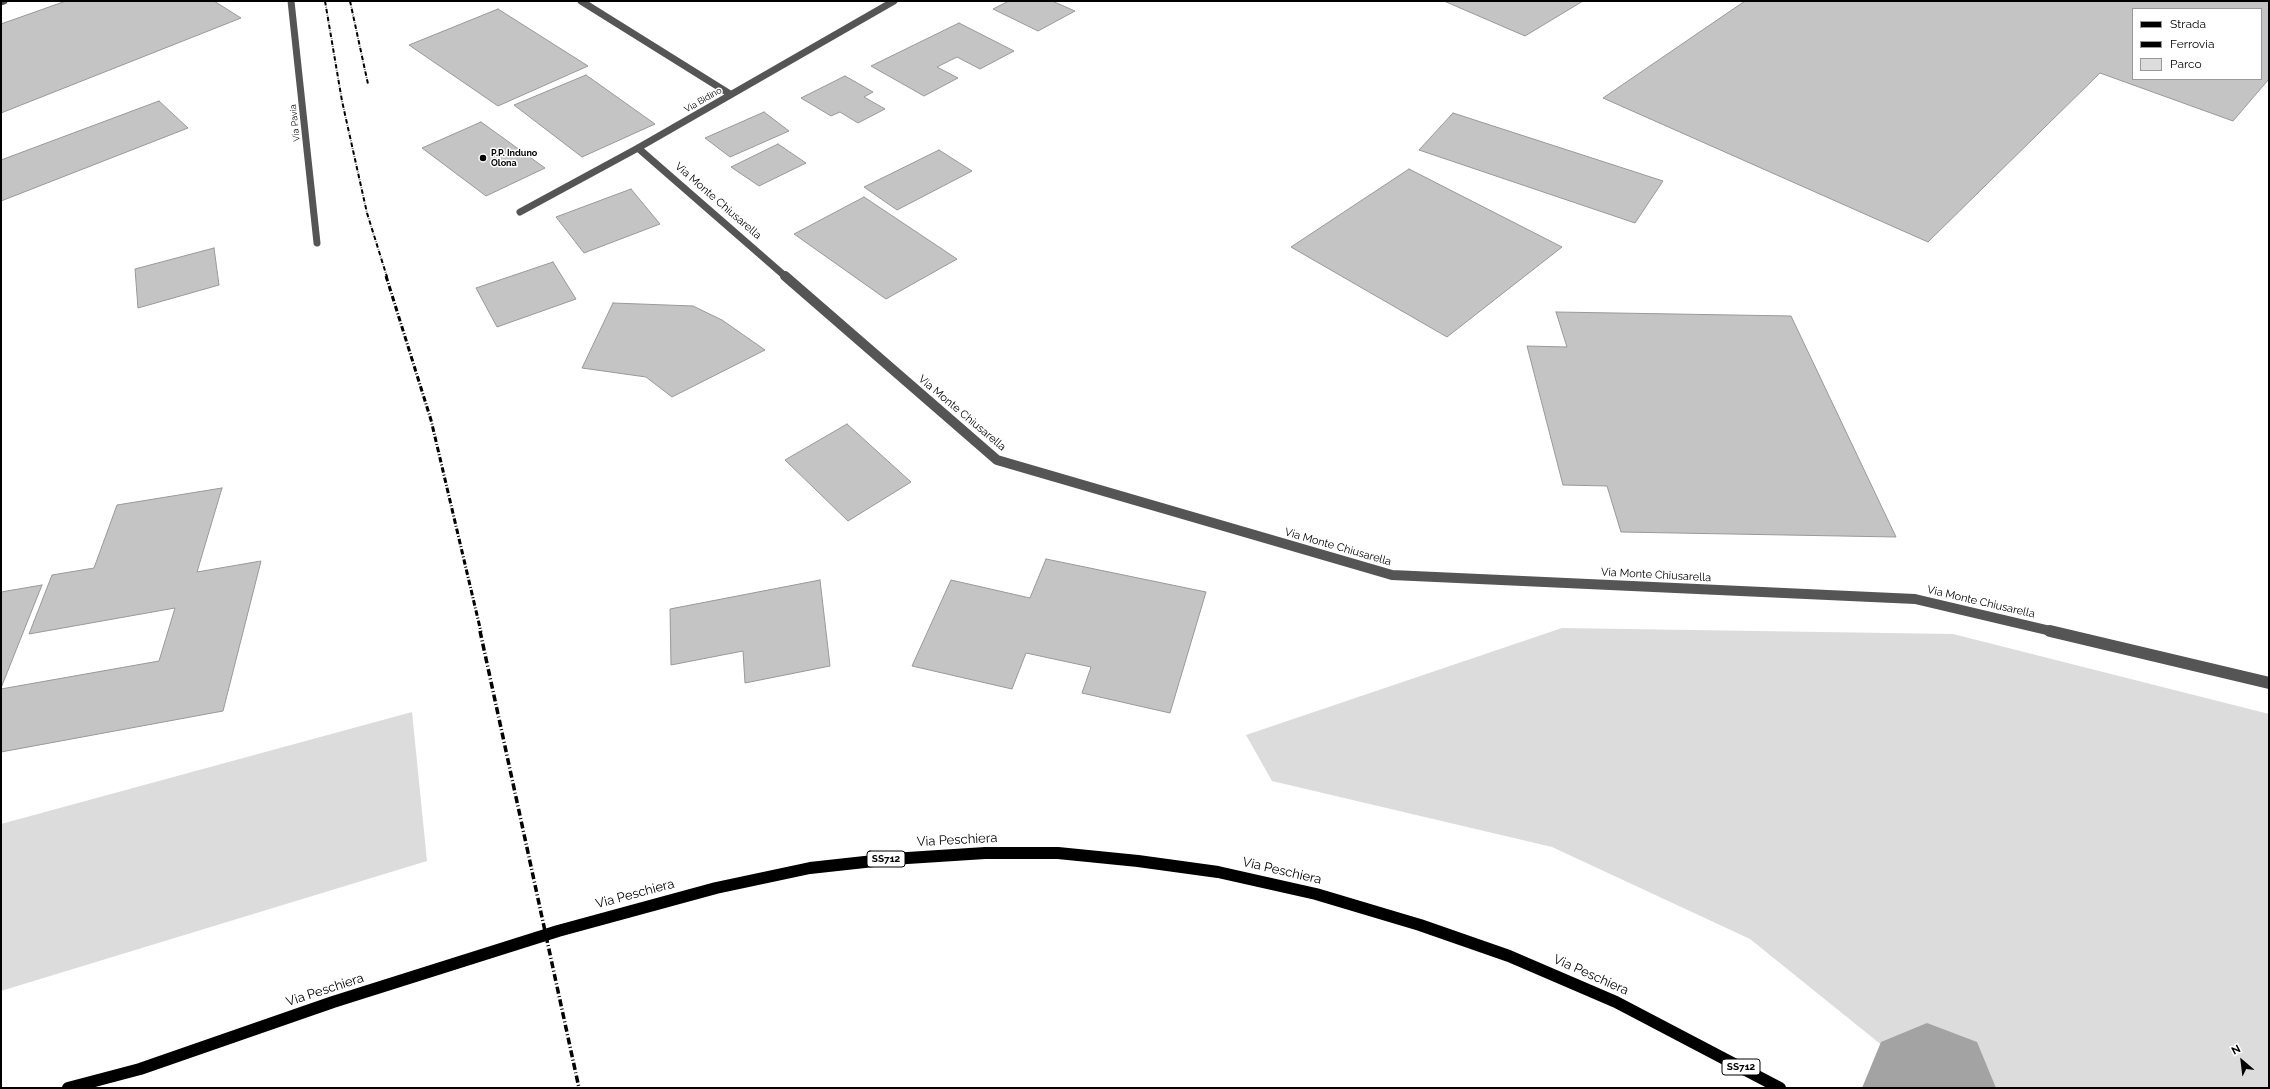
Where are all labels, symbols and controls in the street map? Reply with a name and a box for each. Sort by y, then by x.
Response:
legend [2132,8,2262,80]
text: Strada [2170,17,2206,31]
text: Ferrovia [2170,37,2214,51]
text: Parco [2170,57,2202,71]
street label: Via Bidino [682,85,724,115]
street label: Via Pavia [288,104,302,142]
place label: P.P. Induno Olona [491,148,537,169]
marker: P.P. Induno Olona [478,153,488,163]
street label: Via Monte Chiusarella [672,160,764,242]
street label: Via Monte Chiusarella [916,372,1008,454]
street label: Via Monte Chiusarella [1283,525,1393,569]
street label: Via Monte Chiusarella [1601,566,1711,584]
street label: Via Monte Chiusarella [1926,583,2036,621]
street label: Via Peschiera [916,830,998,850]
road number: SS712 [867,851,905,867]
street label: Via Peschiera [1241,854,1323,888]
street label: Via Peschiera [594,876,676,912]
street label: Via Peschiera [1551,951,1631,999]
street label: Via Peschiera [284,970,366,1010]
north arrow [2222,1041,2262,1081]
text: N [2229,1042,2243,1058]
road number: SS712 [1722,1059,1760,1075]

